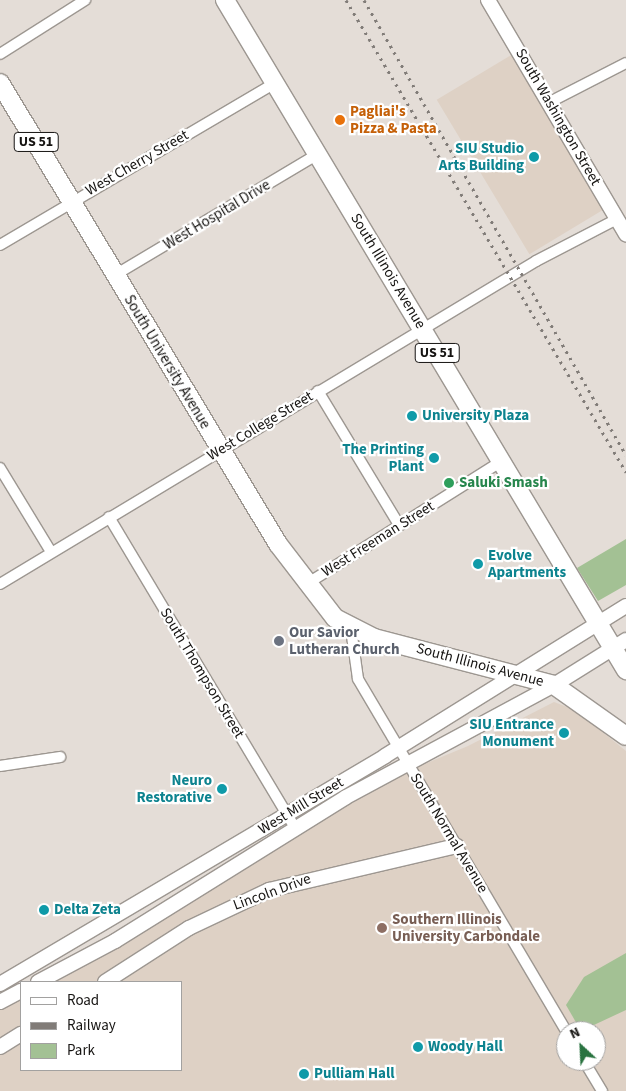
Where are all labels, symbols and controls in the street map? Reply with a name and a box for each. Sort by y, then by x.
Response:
street label: South Washington Street [511,45,605,189]
place label: Pagliai's Pizza & Pasta [350,102,437,137]
marker: Pagliai's Pizza & Pasta [334,114,346,126]
street label: West Cherry Street [82,126,192,200]
road number: US 51 [14,130,58,154]
place label: SIU Studio Arts Building [439,139,524,174]
marker: SIU Studio Arts Building [528,151,540,163]
street label: West Hospital Drive [160,176,274,254]
street label: South Illinois Avenue [346,210,430,332]
street label: South University Avenue [120,292,214,432]
road number: US 51 [414,342,460,364]
street label: West College Street [204,387,316,465]
place label: University Plaza [422,407,529,425]
marker: University Plaza [406,410,418,422]
place label: The Printing Plant [342,440,424,475]
marker: The Printing Plant [428,452,440,464]
place label: Saluki Smash [459,474,548,492]
marker: Saluki Smash [443,477,455,489]
street label: West Freeman Street [318,497,438,581]
place label: Evolve Apartments [488,546,566,581]
marker: Evolve Apartments [472,558,484,570]
street label: South Thompson Street [156,605,248,741]
place label: Our Savior Lutheran Church [289,623,399,658]
marker: Our Savior Lutheran Church [273,635,285,647]
street label: South Illinois Avenue [414,639,546,691]
place label: SIU Entrance Monument [469,715,554,750]
marker: SIU Entrance Monument [558,727,570,739]
street label: South Normal Avenue [406,770,492,896]
place label: Neuro Restorative [136,771,212,806]
street label: West Mill Street [255,774,347,838]
marker: Neuro Restorative [216,783,228,795]
street label: Lincoln Drive [231,870,313,914]
place label: Delta Zeta [54,901,121,919]
marker: Delta Zeta [38,904,50,916]
place label: Southern Illinois University Carbondale [392,910,540,945]
marker: Southern Illinois University Carbondale [376,922,388,934]
legend [20,981,182,1071]
text: Road [67,990,99,1011]
text: Railway [67,1015,116,1036]
north arrow [556,1021,606,1071]
text: N [567,1022,584,1044]
place label: Woody Hall [428,1038,503,1056]
text: Park [67,1040,95,1061]
marker: Woody Hall [412,1041,424,1053]
place label: Pulliam Hall [314,1065,395,1083]
marker: Pulliam Hall [298,1068,310,1080]

